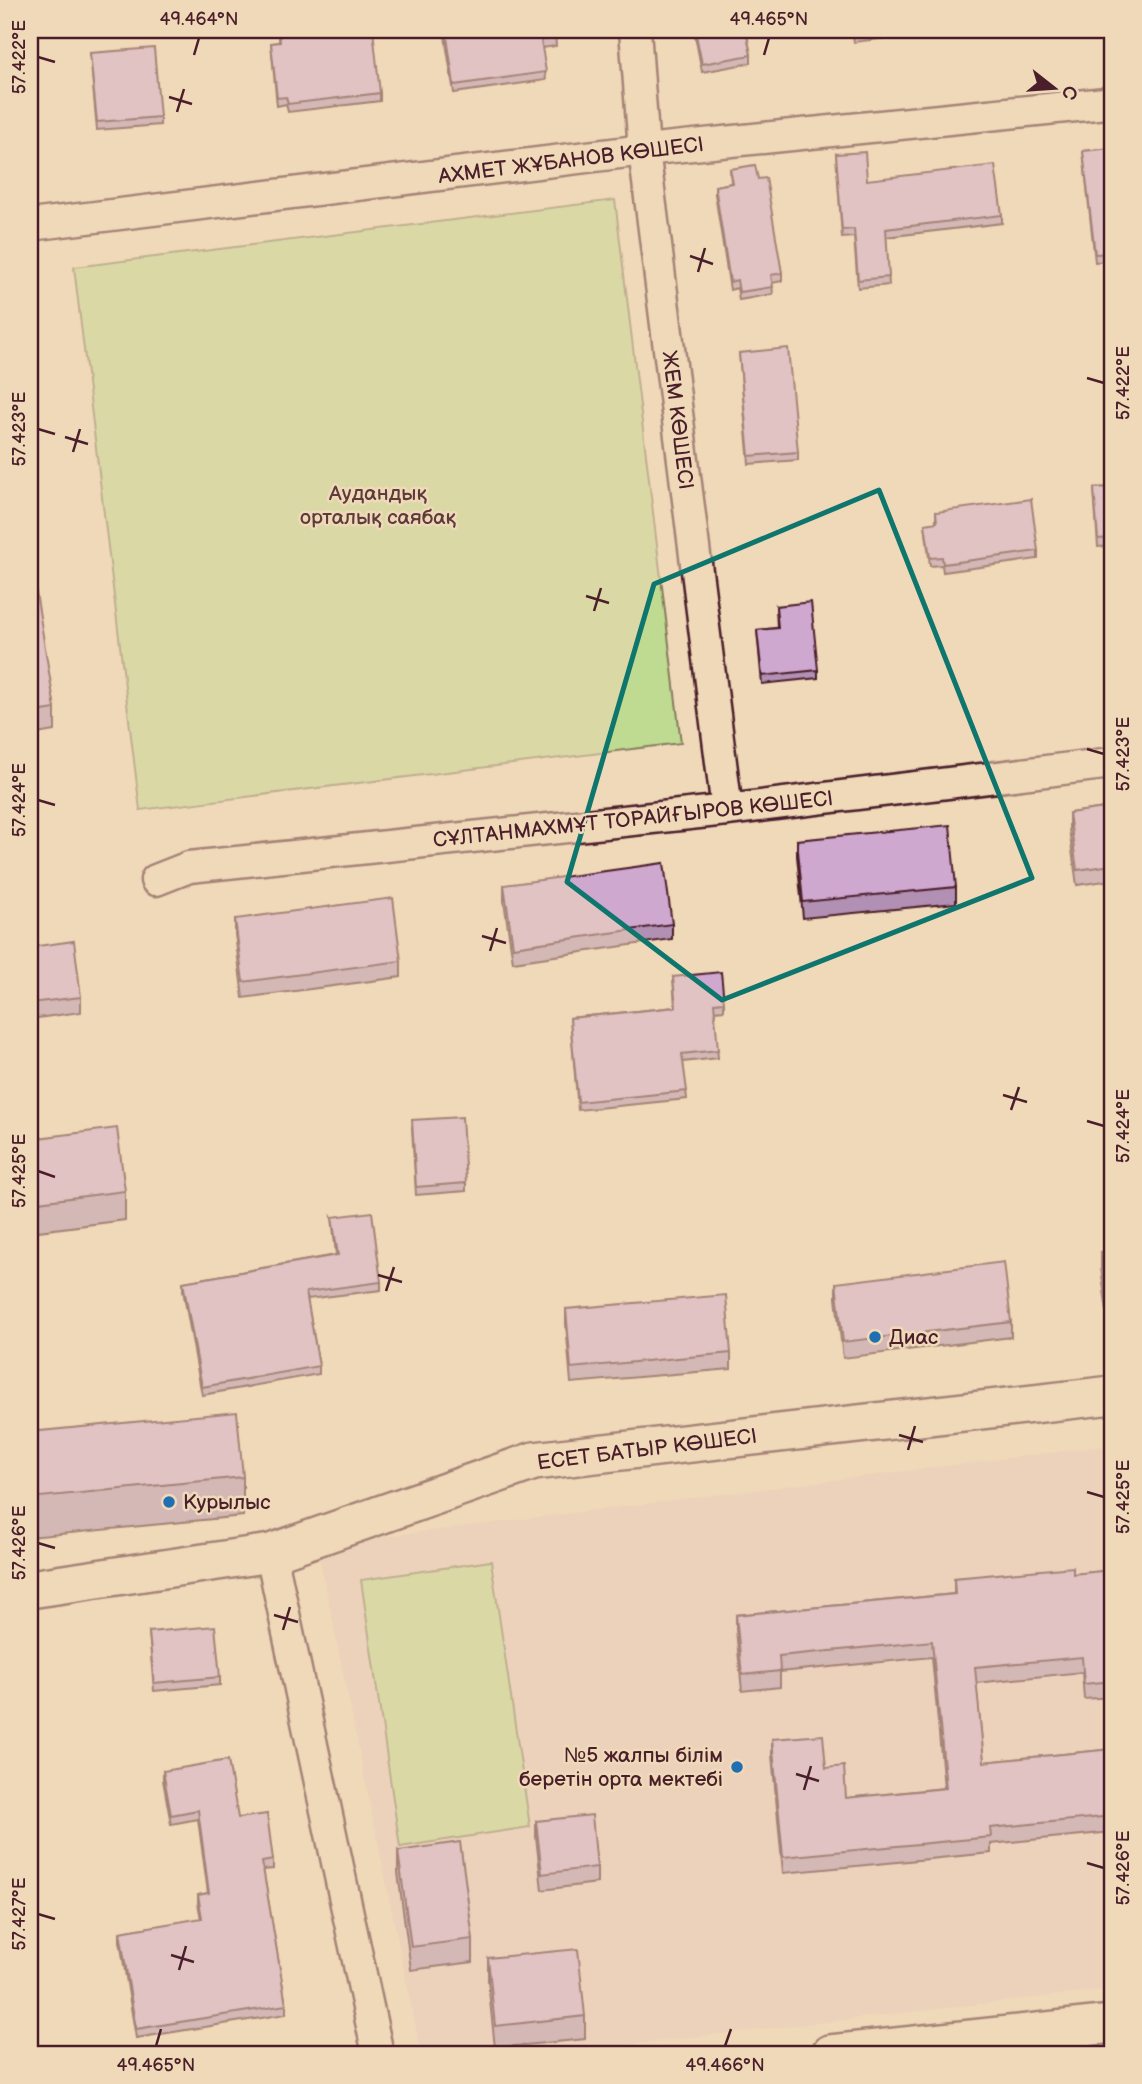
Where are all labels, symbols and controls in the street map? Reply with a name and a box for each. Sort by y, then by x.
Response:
text: 49.464°N [160,9,238,30]
text: 49.465°N [730,9,808,30]
text: 57.422°E [9,20,30,94]
north arrow [1020,52,1090,122]
text: С [1056,83,1082,102]
street label: АХМЕТ ЖҰБАНОВ КӨШЕСІ [436,132,705,189]
text: 57.422°E [1113,346,1134,420]
street label: ЖЕМ КӨШЕСІ [657,349,698,491]
text: 57.423°E [9,391,30,466]
park label: Аудандық орталық саябақ [300,481,457,530]
text: 57.423°E [1113,716,1134,791]
text: 57.424°E [9,763,30,837]
street label: СҰЛТАНМАХМҰТ ТОРАЙҒЫРОВ КӨШЕСІ [432,786,834,853]
text: 57.424°E [1113,1089,1134,1163]
text: 57.425°E [9,1134,30,1208]
place label: Диас [889,1325,938,1350]
marker: Диас [867,1329,883,1345]
street label: ЕСЕТ БАТЫР КӨШЕСІ [536,1424,758,1475]
text: 57.425°E [1113,1460,1134,1534]
place label: Курылыс [183,1490,271,1515]
marker: Курылыс [161,1494,177,1510]
text: 57.426°E [9,1505,30,1581]
place label: №5 жалпы білім беретін орта мектебі [519,1743,723,1792]
marker: №5 жалпы білім беретін орта мектебі [729,1759,745,1775]
text: 57.426°E [1113,1830,1134,1906]
text: 57.427°E [9,1877,30,1951]
text: 49.465°N [117,2055,195,2076]
text: 49.466°N [685,2055,765,2076]

